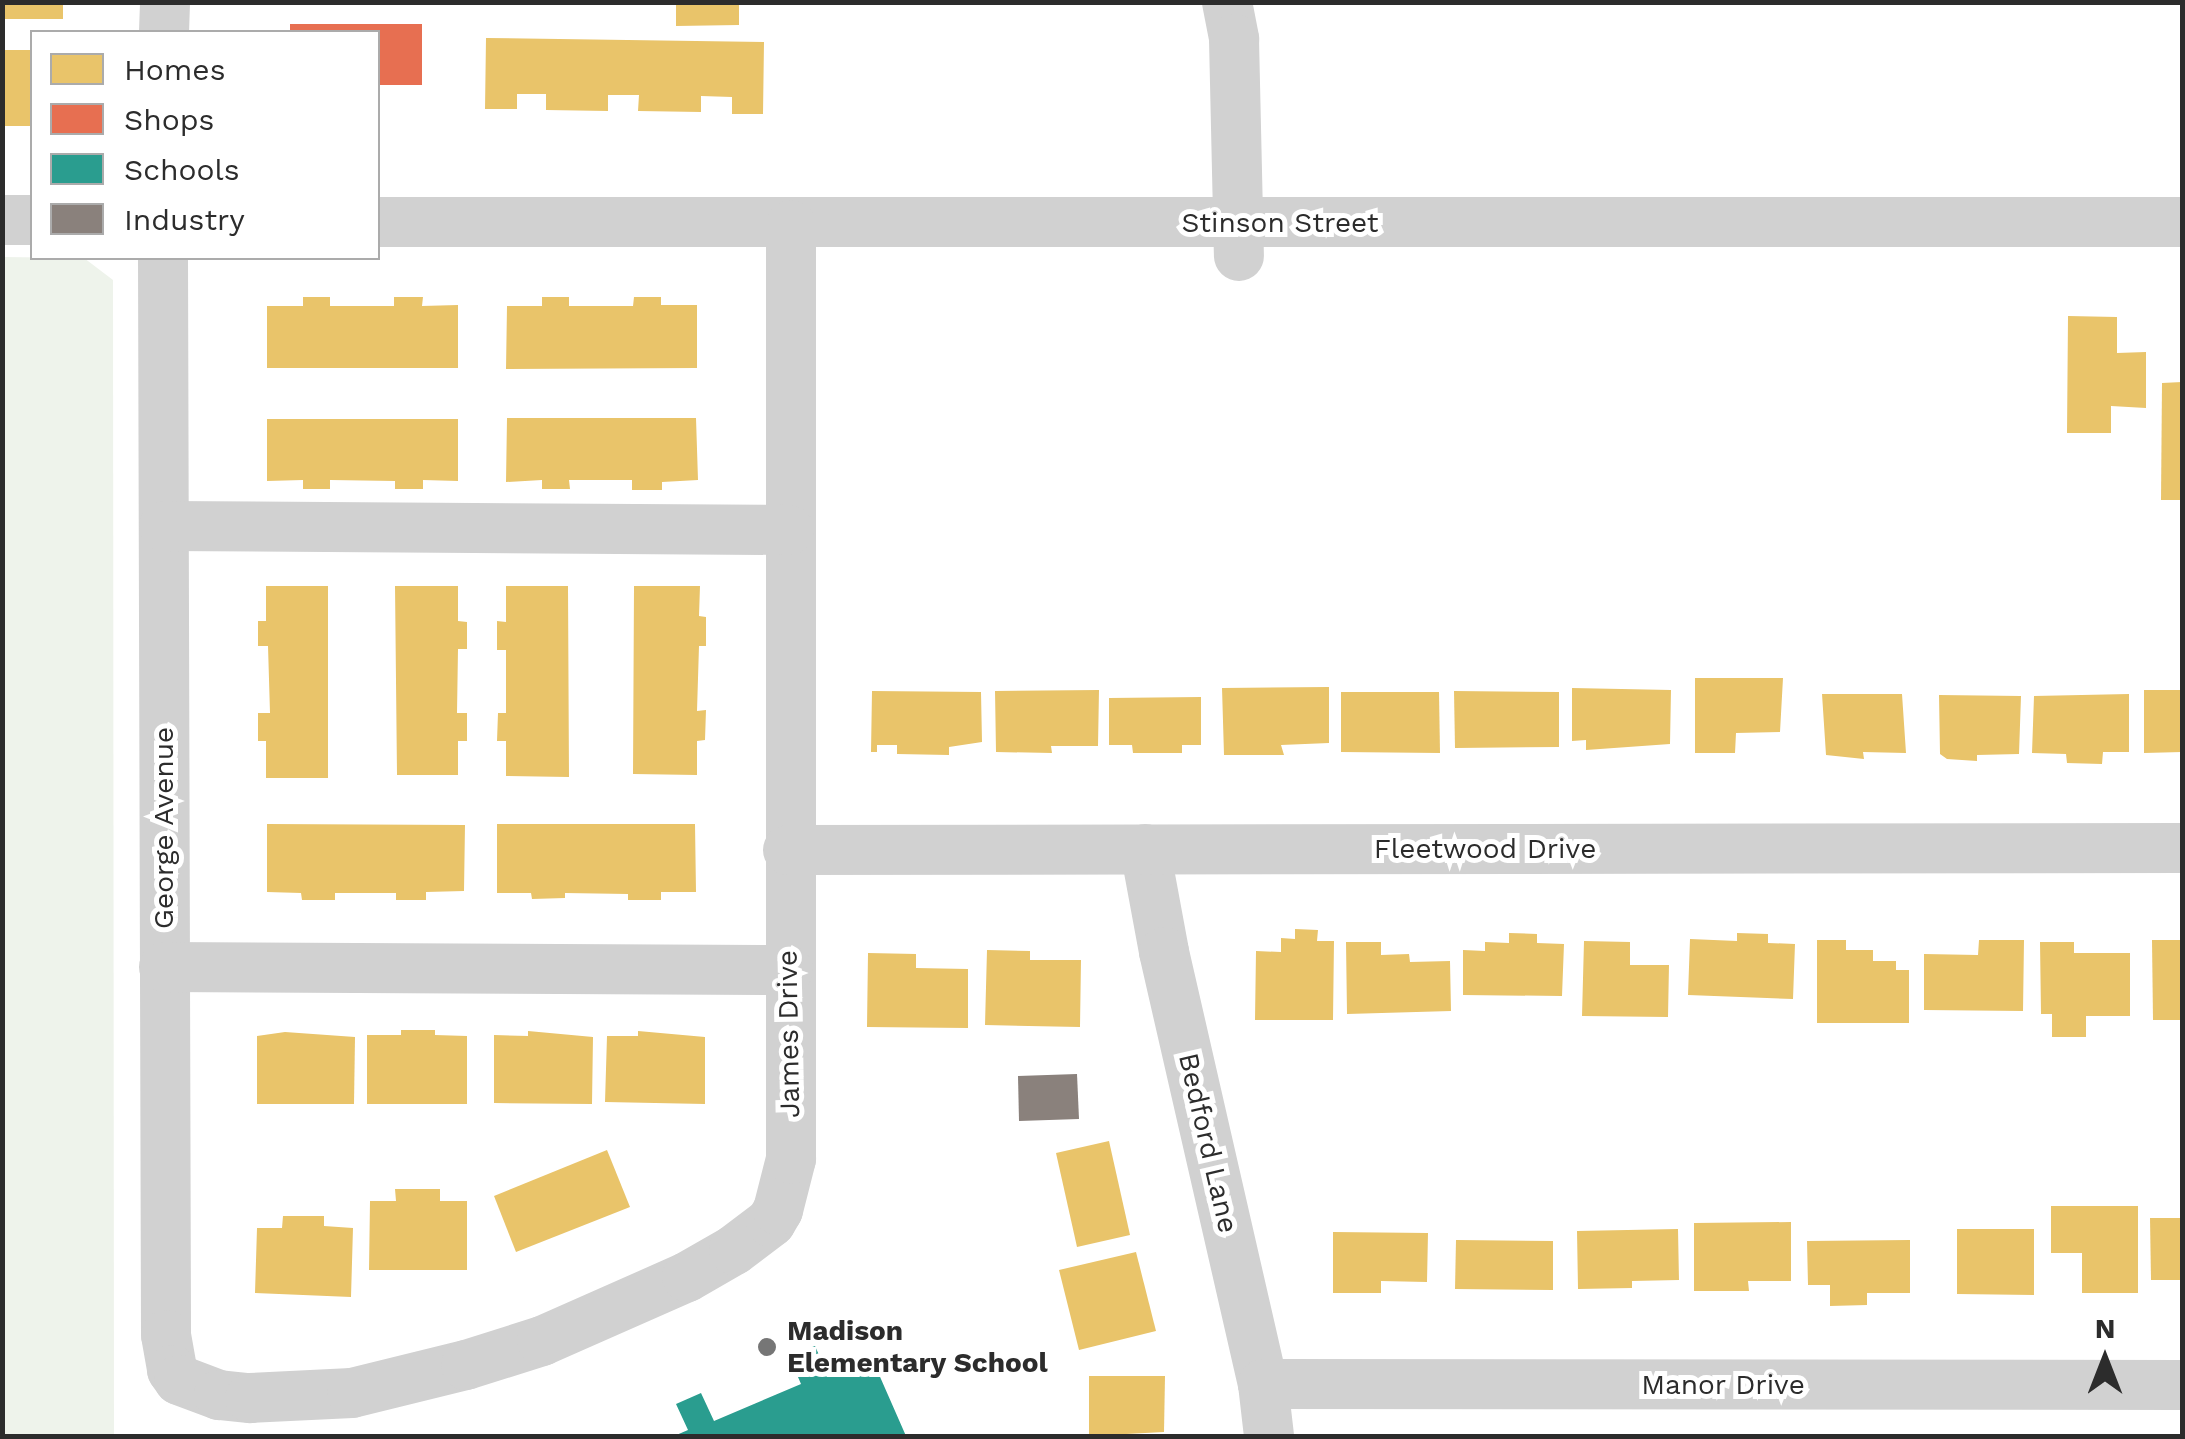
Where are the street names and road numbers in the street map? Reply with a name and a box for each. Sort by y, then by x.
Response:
street label: Stinson Street [1181,206,1379,240]
street label: George Avenue [147,726,181,930]
street label: Fleetwood Drive [1374,832,1596,866]
street label: James Drive [771,950,807,1118]
street label: Bedford Lane [1171,1050,1245,1236]
street label: Manor Drive [1641,1368,1805,1402]

